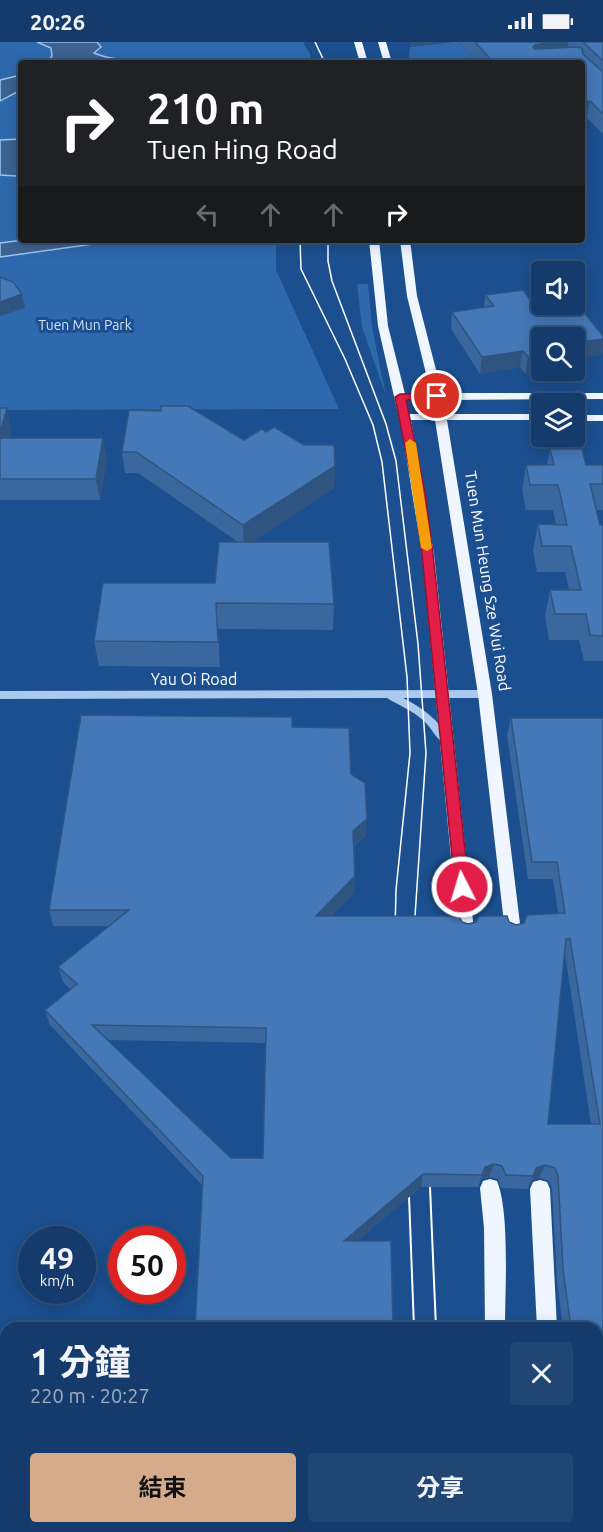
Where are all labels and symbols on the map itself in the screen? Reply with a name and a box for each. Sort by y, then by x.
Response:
park label: Tuen Mun Park [38,317,132,333]
pin [411,370,462,421]
street label: Tuen Mun Heung Sze Wui Road [462,470,514,692]
street label: Yau Oi Road [151,670,237,688]
position arrow [430,855,494,919]
speed limit sign: 50 [108,1226,186,1304]

